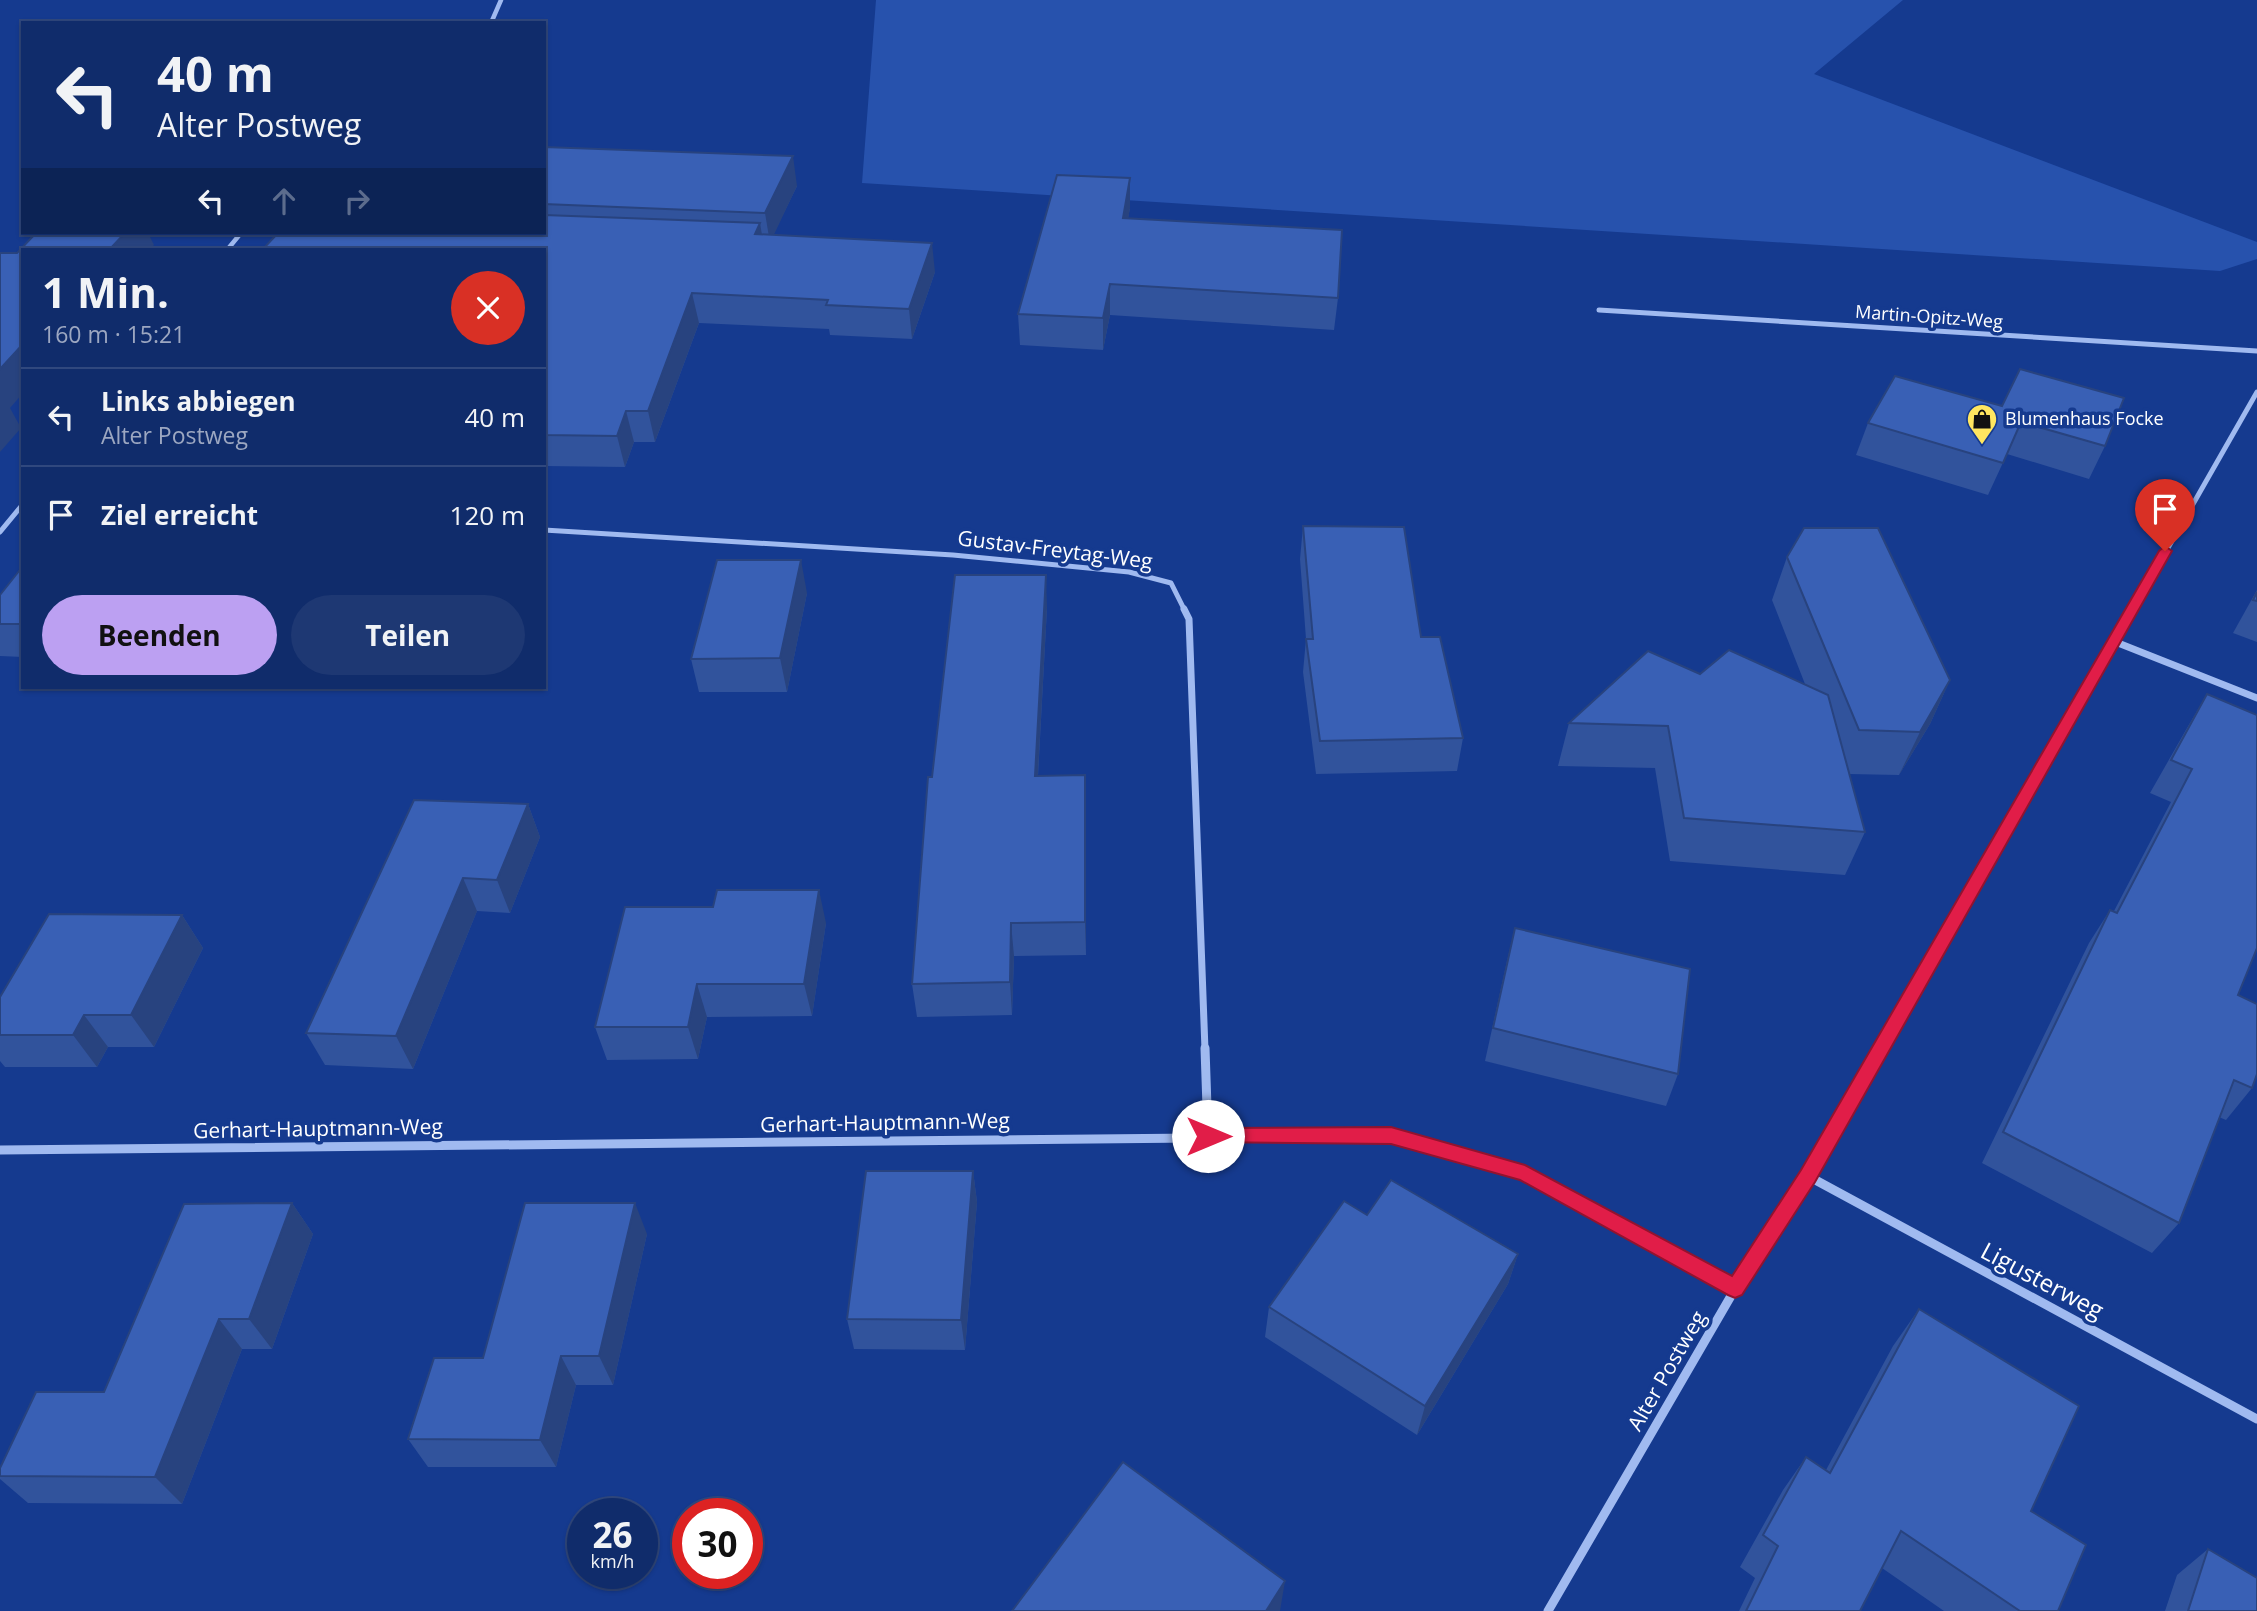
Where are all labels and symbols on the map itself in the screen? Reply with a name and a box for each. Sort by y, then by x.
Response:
street label: Martin-Opitz-Weg [1854,299,2004,333]
shop icon: Blumenhaus Focke [1965,402,1999,446]
place label: Blumenhaus Focke [2005,406,2164,430]
pin [2135,479,2195,551]
street label: Gustav-Freytag-Weg [956,523,1154,575]
position arrow [1171,1099,1245,1173]
street label: Gerhart-Hauptmann-Weg [760,1106,1010,1138]
street label: Gerhart-Hauptmann-Weg [193,1112,443,1144]
street label: Ligusterweg [1975,1233,2110,1326]
street label: Alter Postweg [1620,1305,1712,1436]
speed limit sign: 30 [672,1498,763,1589]

